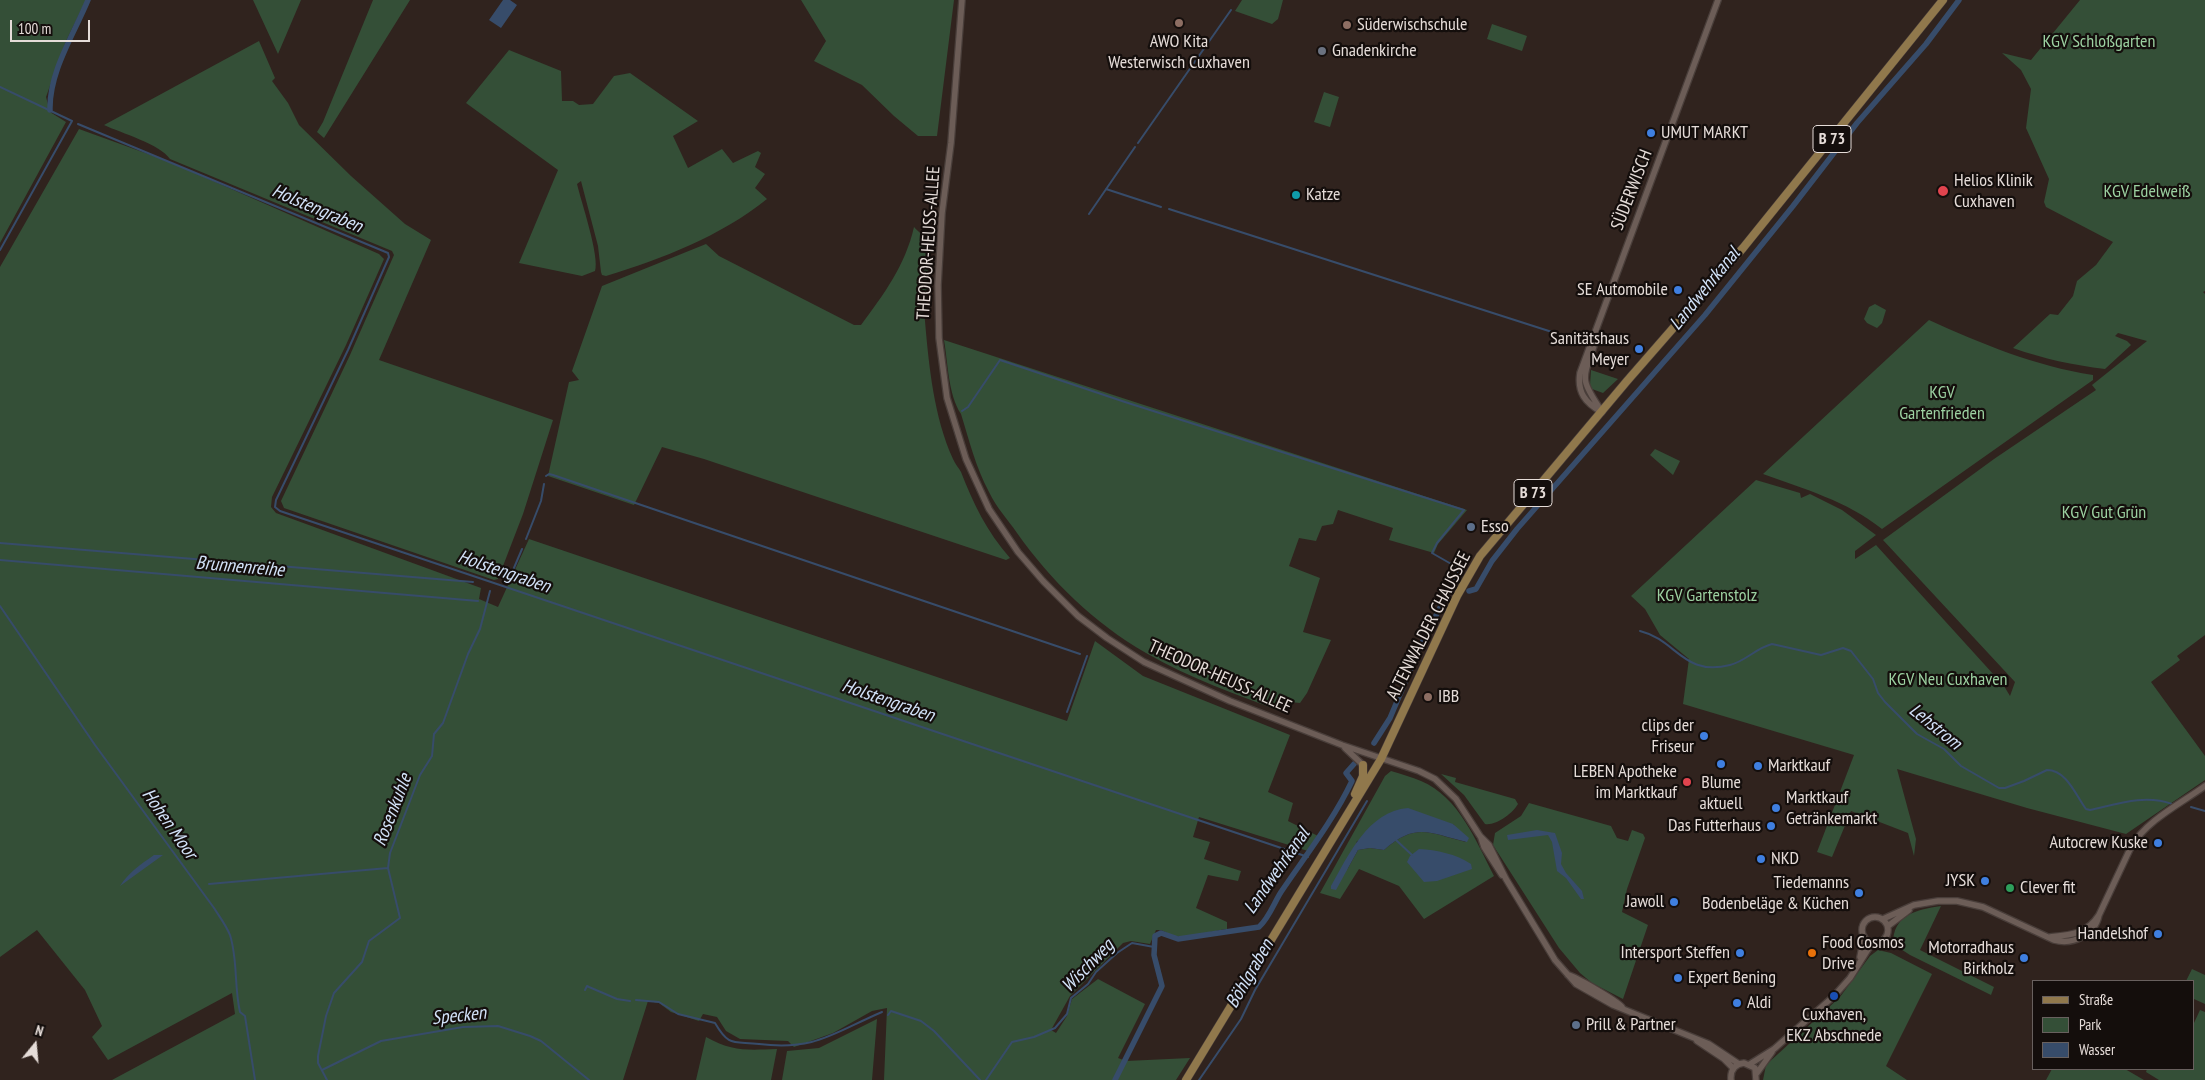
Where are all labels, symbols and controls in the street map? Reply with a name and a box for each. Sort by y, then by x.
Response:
scale bar [12,10,92,42]
place label: Süderwischschule [1357,14,1467,36]
marker: AWO Kita Westerwisch Cuxhaven [1173,17,1185,29]
text: 100 m [18,19,51,38]
marker: Süderwischschule [1341,19,1353,31]
place label: AWO Kita Westerwisch Cuxhaven [1108,31,1250,74]
park label: KGV Schloßgarten [2043,31,2155,53]
place label: Gnadenkirche [1332,40,1417,62]
marker: Gnadenkirche [1316,45,1328,57]
place label: UMUT MARKT [1661,122,1748,144]
road number: B 73 [1813,126,1851,152]
marker: UMUT MARKT [1645,127,1657,139]
street label: SÜDERWISCH [1607,147,1657,233]
street label: THEODOR-HEUSS-ALLEE [913,165,945,321]
place label: Helios Klinik Cuxhaven [1954,170,2033,212]
water label: Holstengraben [268,180,366,238]
park label: KGV Edelweiß [2103,181,2191,203]
place label: Katze [1306,184,1340,206]
marker: Helios Klinik Cuxhaven [1936,184,1950,198]
marker: Katze [1290,189,1302,201]
water label: Landwehrkanal [1665,243,1745,335]
place label: SE Automobile [1577,279,1668,301]
marker: SE Automobile [1672,284,1684,296]
place label: Sanitätshaus Meyer [1550,328,1629,370]
marker: Sanitätshaus Meyer [1633,343,1645,355]
park label: KGV Gartenfrieden [1899,382,1985,424]
road number: B 73 [1514,479,1552,506]
park label: KGV Gut Grün [2062,502,2146,524]
place label: Esso [1481,516,1509,538]
marker: Esso [1465,521,1477,533]
water label: Holstengraben [455,546,553,598]
street label: ALTENWALDER CHAUSSEE [1382,548,1476,704]
water label: Brunnenreihe [195,552,285,582]
park label: KGV Gartenstolz [1657,585,1757,607]
street label: THEODOR-HEUSS-ALLEE [1145,636,1295,718]
park label: KGV Neu Cuxhaven [1889,669,2007,691]
water label: Holstengraben [839,675,937,727]
place label: IBB [1438,686,1459,708]
marker: IBB [1422,691,1434,703]
water label: Lehstrom [1904,699,1966,755]
place label: clips der Friseur [1642,715,1694,758]
marker: clips der Friseur [1698,730,1710,742]
place label: Marktkauf [1768,755,1830,777]
marker: Blume aktuell [1715,758,1727,770]
marker: Marktkauf [1752,760,1764,772]
place label: LEBEN Apotheke im Marktkauf [1573,761,1677,804]
water label: Rosenkuhle [369,771,417,849]
place label: Blume aktuell [1700,772,1742,814]
marker: LEBEN Apotheke im Marktkauf [1681,776,1693,788]
water label: Hohen Moor [137,784,201,864]
place label: Marktkauf Getränkemarkt [1786,787,1877,830]
marker: Marktkauf Getränkemarkt [1770,802,1782,814]
place label: Das Futterhaus [1668,815,1761,837]
marker: Das Futterhaus [1765,820,1777,832]
water label: Landwehrkanal [1239,824,1315,918]
place label: Autocrew Kuske [2049,832,2148,854]
marker: Autocrew Kuske [2152,837,2164,849]
place label: NKD [1771,848,1799,870]
marker: NKD [1755,853,1767,865]
place label: JYSK [1946,870,1975,892]
place label: Tiedemanns Bodenbeläge & Küchen [1702,872,1849,914]
marker: JYSK [1979,875,1991,887]
place label: Clever fit [2020,877,2076,899]
marker: Clever fit [2004,882,2016,894]
marker: Tiedemanns Bodenbeläge & Küchen [1853,887,1865,899]
place label: Jawoll [1626,891,1664,913]
marker: Jawoll [1668,896,1680,908]
place label: Handelshof [2078,923,2148,945]
marker: Handelshof [2152,928,2164,940]
place label: Food Cosmos Drive [1822,932,1904,974]
water label: Wischweg [1057,935,1119,997]
water label: Böhlgraben [1221,936,1279,1012]
place label: Motorradhaus Birkholz [1928,937,2014,980]
place label: Intersport Steffen [1621,942,1730,964]
marker: Intersport Steffen [1734,947,1746,959]
marker: Food Cosmos Drive [1806,947,1818,959]
marker: Motorradhaus Birkholz [2018,952,2030,964]
place label: Expert Bening [1688,967,1776,989]
marker: Expert Bening [1672,972,1684,984]
legend [2032,980,2195,1070]
marker: Cuxhaven, EKZ Abschnede [1828,990,1840,1002]
text: Straße [2079,990,2113,1009]
place label: Aldi [1747,992,1771,1014]
marker: Aldi [1731,997,1743,1009]
water label: Specken [431,1002,487,1030]
place label: Cuxhaven, EKZ Abschnede [1786,1004,1882,1046]
place label: Prill & Partner [1586,1014,1676,1036]
text: Park [2079,1015,2101,1034]
marker: Prill & Partner [1570,1019,1582,1031]
north arrow [10,1020,60,1070]
text: N [33,1021,46,1040]
text: Wasser [2079,1040,2115,1059]

